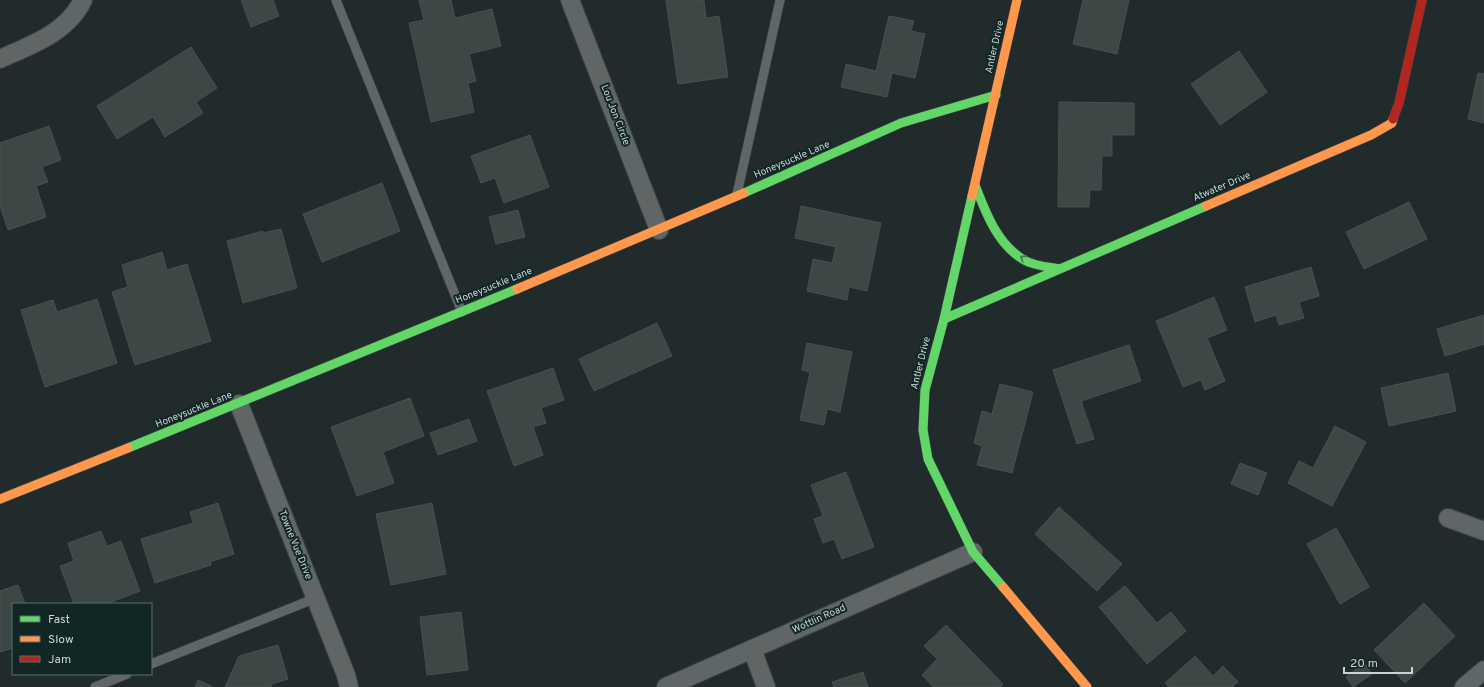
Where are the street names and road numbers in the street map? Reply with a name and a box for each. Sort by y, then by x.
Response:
street label: Antler Drive [983,19,1007,75]
street label: Lou Jon Circle [598,83,632,147]
street label: Honeysuckle Lane [752,138,832,182]
street label: Atwater Drive [1191,169,1253,205]
street label: Honeysuckle Lane [454,265,534,307]
street label: Antler Drive [908,335,934,391]
street label: Honeysuckle Lane [154,389,234,431]
street label: Towne Vue Drive [275,508,315,582]
street label: Wottlin Road [790,601,848,637]

